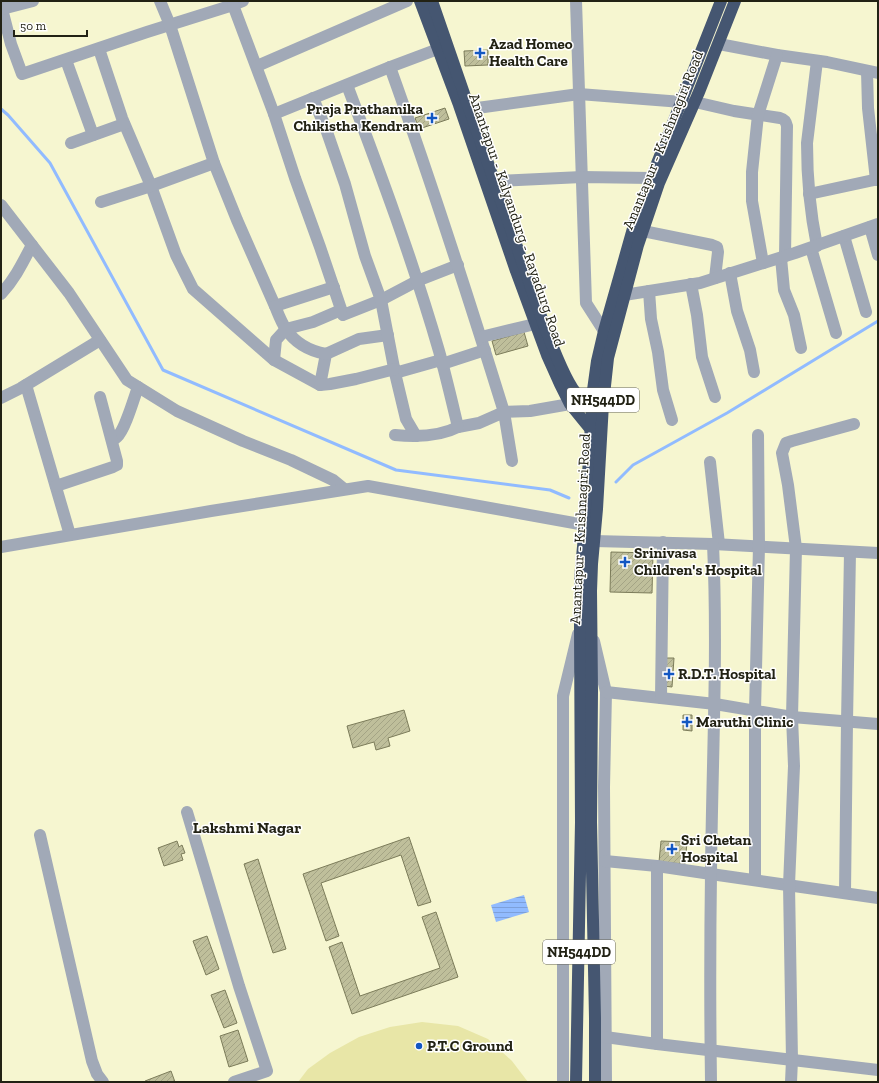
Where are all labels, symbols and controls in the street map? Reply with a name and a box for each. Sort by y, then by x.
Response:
scale bar [14,12,87,38]
text: 50 m [20,19,47,33]
place label: Azad Homeo Health Care [489,35,573,70]
marker: Azad Homeo Health Care [474,47,486,59]
street label: Anantapur - Krishnagiri Road [619,47,707,232]
street label: Anantapur - Kalyandurg - Rayadurg Road [465,91,569,350]
place label: Praja Prathamika Chikistha Kendram [293,100,423,135]
marker: Praja Prathamika Chikistha Kendram [426,112,438,124]
road number: NH544DD [567,388,639,412]
street label: Anantapur - Krishnagiri Road [566,432,594,625]
place label: Srinivasa Children's Hospital [634,544,762,579]
marker: Srinivasa Children's Hospital [619,556,631,568]
place label: R.D.T. Hospital [678,665,776,683]
marker: R.D.T. Hospital [663,668,675,680]
place label: Maruthi Clinic [696,713,793,731]
marker: Maruthi Clinic [681,716,693,728]
district label: Lakshmi Nagar [193,818,301,837]
place label: Sri Chetan Hospital [681,831,751,866]
marker: Sri Chetan Hospital [666,843,678,855]
road number: NH544DD [543,940,615,964]
place label: P.T.C Ground [427,1037,514,1055]
marker: P.T.C Ground [414,1041,424,1051]

